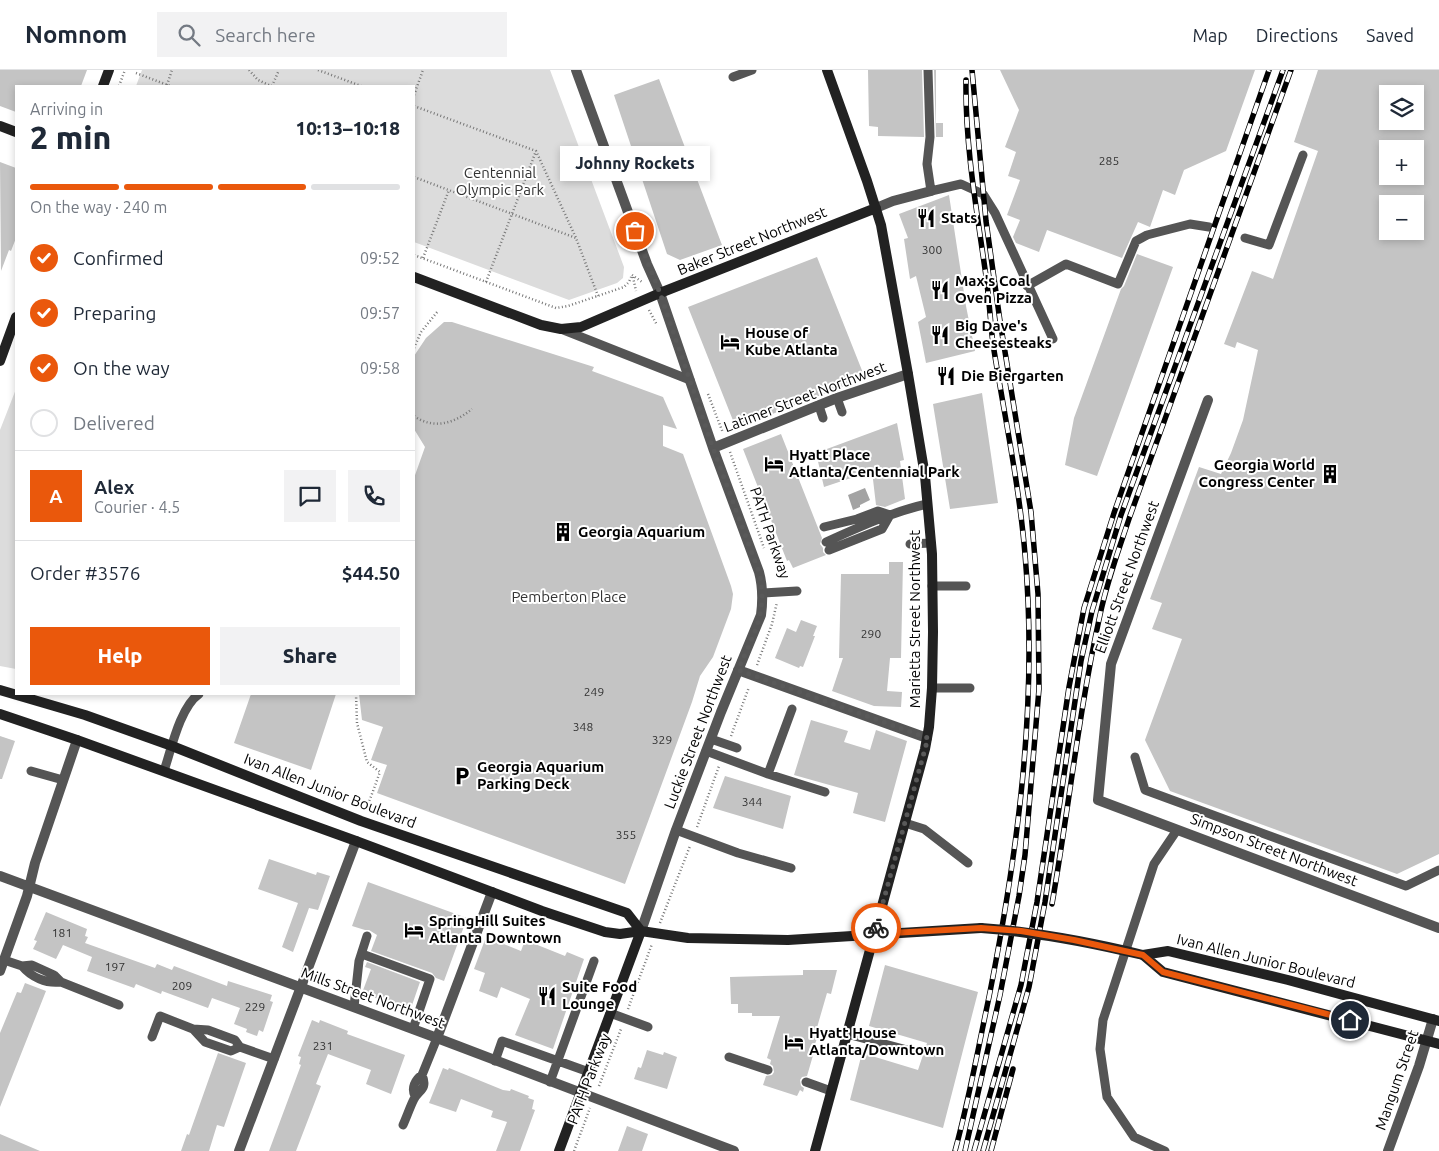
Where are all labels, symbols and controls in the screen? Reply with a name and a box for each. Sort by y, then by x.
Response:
search box [157,12,507,57]
text: Nomnom [25,21,127,48]
icon: search [175,21,203,49]
text: Search here [215,24,316,46]
text: Map [1192,25,1228,45]
text: Directions [1256,25,1338,45]
text: Saved [1366,25,1414,45]
map controls [1379,85,1424,240]
button: layers [1379,85,1424,130]
text: Arriving in [30,100,103,118]
text: 10:13–10:18 [295,117,400,139]
text: 2 min [30,119,111,155]
button: + [1379,140,1424,185]
callout: Johnny Rockets [560,146,710,181]
text: Johnny Rockets [575,154,695,172]
house number: 285 [1099,154,1119,167]
park label: Centennial Olympic Park [456,164,545,198]
button: − [1379,195,1424,240]
text: On the way · 240 m [30,198,167,216]
street label: Baker Street Northwest [675,203,829,278]
restaurant icon: Stats [915,207,937,229]
place label: Stats [941,209,977,226]
pin [614,210,656,252]
icon: bag [621,217,649,245]
house number: 300 [922,243,942,256]
icon: check [30,244,58,272]
text: Confirmed [73,247,164,269]
text: 09:52 [360,249,400,267]
place label: Max's Coal Oven Pizza [955,272,1032,306]
restaurant icon: Max's Coal Oven Pizza [929,279,951,301]
icon: check [30,299,58,327]
text: Preparing [73,302,157,324]
text: 09:57 [360,304,400,322]
place label: Big Dave's Cheesesteaks [955,317,1052,351]
place label: House of Kube Atlanta [745,324,838,358]
restaurant icon: Big Dave's Cheesesteaks [929,324,951,346]
hotel icon: House of Kube Atlanta [719,331,741,353]
icon: check [30,354,58,382]
text: On the way [73,357,170,379]
street label: Latimer Street Northwest [721,358,888,435]
text: 09:58 [360,359,400,377]
restaurant icon: Die Biergarten [935,365,957,387]
place label: Die Biergarten [961,367,1064,384]
text: Delivered [73,412,155,434]
place label: Hyatt Place Atlanta/Centennial Park [789,446,960,480]
hotel icon: Hyatt Place Atlanta/Centennial Park [763,453,785,475]
place label: Georgia World Congress Center [1199,456,1316,490]
building icon: Georgia World Congress Center [1319,463,1341,485]
button: chat [284,470,336,522]
button: phone [348,470,400,522]
text: Alex [94,476,134,498]
text: A [49,485,63,507]
street label: PATH Parkway [747,485,794,581]
text: Courier · 4.5 [94,498,180,516]
street label: Elliott Street Northwest [1091,498,1162,655]
building icon: Georgia Aquarium [552,521,574,543]
place label: Georgia Aquarium [578,523,705,540]
street label: Marietta Street Northwest [906,530,923,708]
text: Order #3576 [30,562,140,584]
text: $44.50 [342,562,400,584]
park label: Pemberton Place [511,588,627,605]
button: Help [30,627,210,685]
button: Share [220,627,400,685]
house number: 290 [861,627,881,640]
street label: Luckie Street Northwest [660,652,735,811]
house number: 249 [584,685,604,698]
house number: 348 [573,720,593,733]
house number: 329 [652,733,672,746]
street label: Ivan Allen Junior Boulevard [242,750,419,831]
place label: Georgia Aquarium Parking Deck [477,758,604,792]
parking icon: Georgia Aquarium Parking Deck [451,765,473,787]
house number: 344 [742,795,762,808]
street label: Simpson Street Northwest [1188,810,1360,889]
house number: 355 [616,828,636,841]
courier [851,903,901,953]
place label: SpringHill Suites Atlanta Downtown [429,912,562,946]
icon: bike [862,914,890,942]
hotel icon: SpringHill Suites Atlanta Downtown [403,919,425,941]
house number: 181 [52,926,72,939]
street label: Ivan Allen Junior Boulevard [1175,930,1357,991]
house number: 197 [105,960,125,973]
street label: Mills Street Northwest [299,964,447,1031]
place label: Suite Food Lounge [562,978,637,1012]
house number: 209 [172,979,192,992]
restaurant icon: Suite Food Lounge [536,985,558,1007]
pin [1329,999,1371,1041]
house number: 229 [245,1000,265,1013]
icon: home [1336,1006,1364,1034]
place label: Hyatt House Atlanta/Downtown [809,1024,944,1058]
street label: Mangum Street [1371,1027,1422,1132]
street label: PATH Parkway [563,1031,614,1127]
hotel icon: Hyatt House Atlanta/Downtown [783,1031,805,1053]
house number: 231 [313,1039,333,1052]

